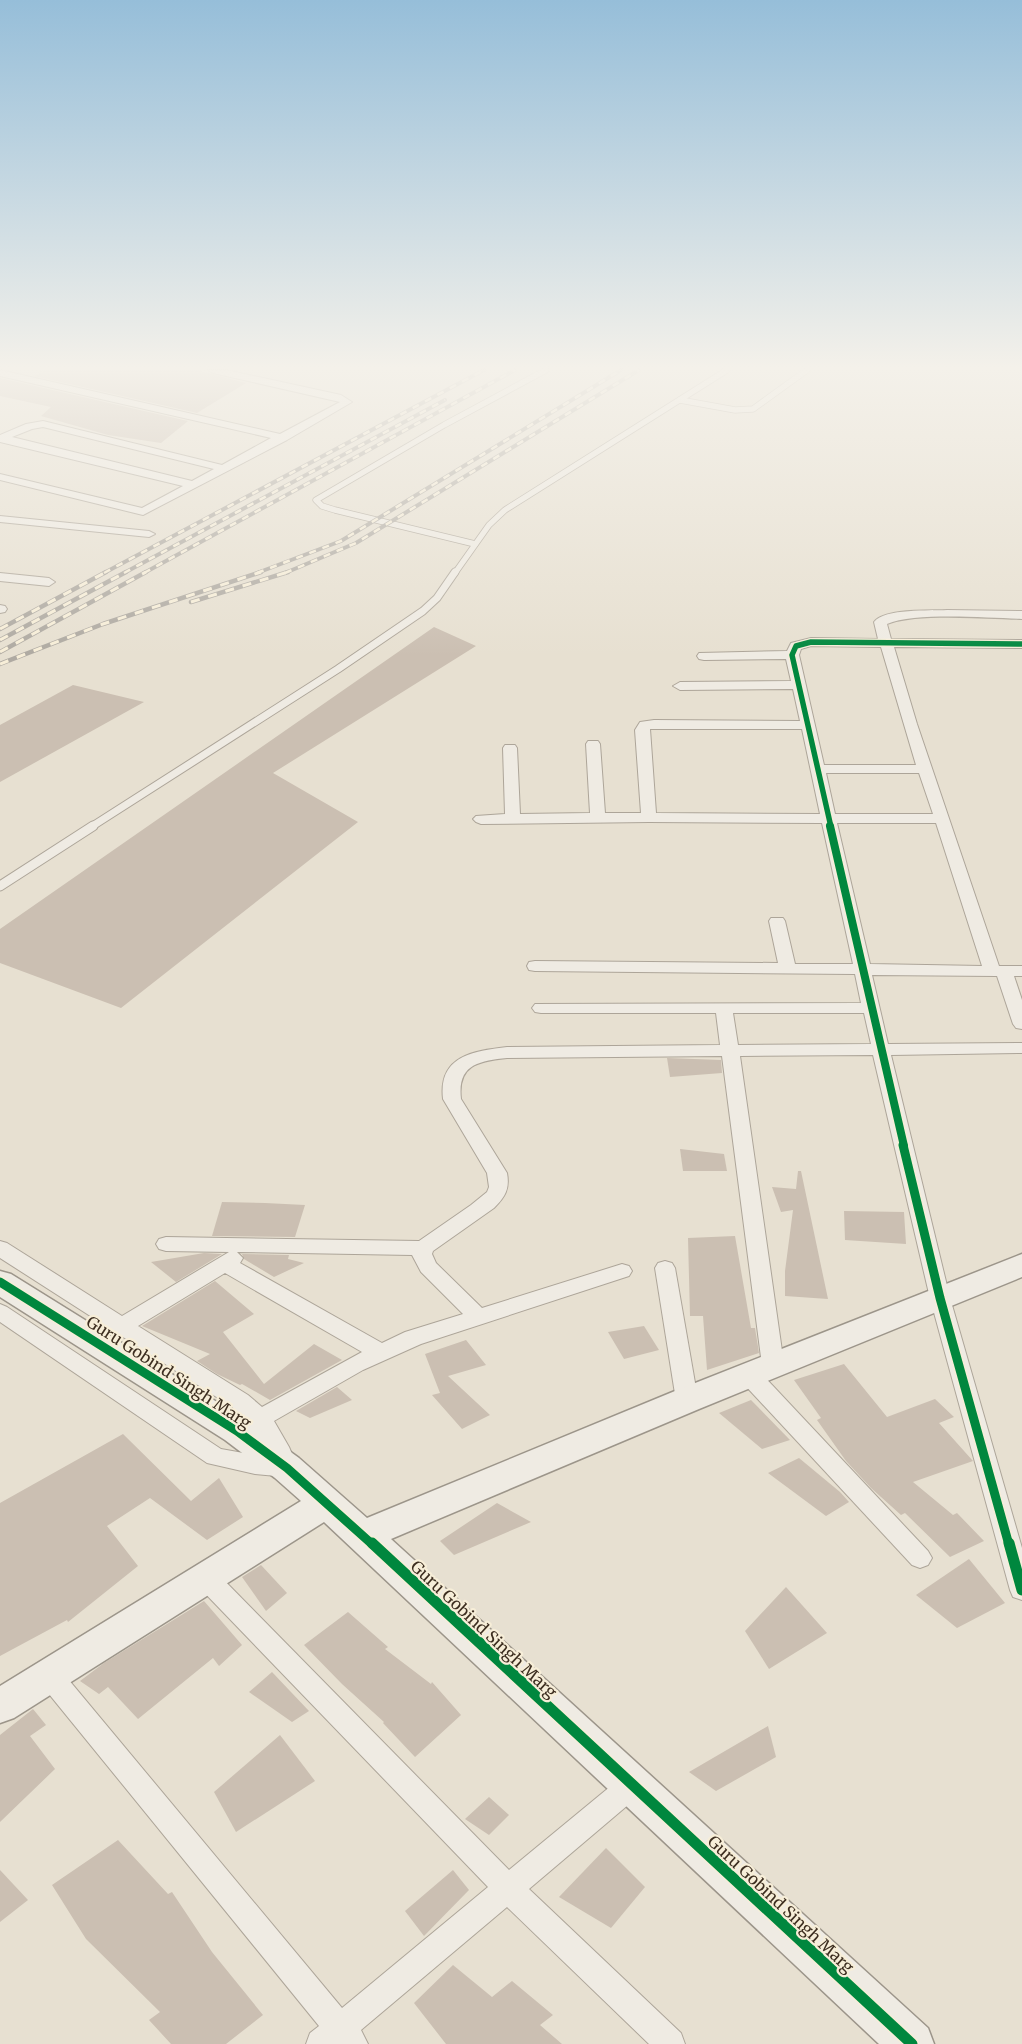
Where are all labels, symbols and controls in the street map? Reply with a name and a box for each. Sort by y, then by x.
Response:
street label: Guru Gobind Singh Marg [83,1311,255,1433]
street label: Guru Gobind Singh Marg [407,1556,561,1702]
street label: Guru Gobind Singh Marg [704,1831,858,1977]

